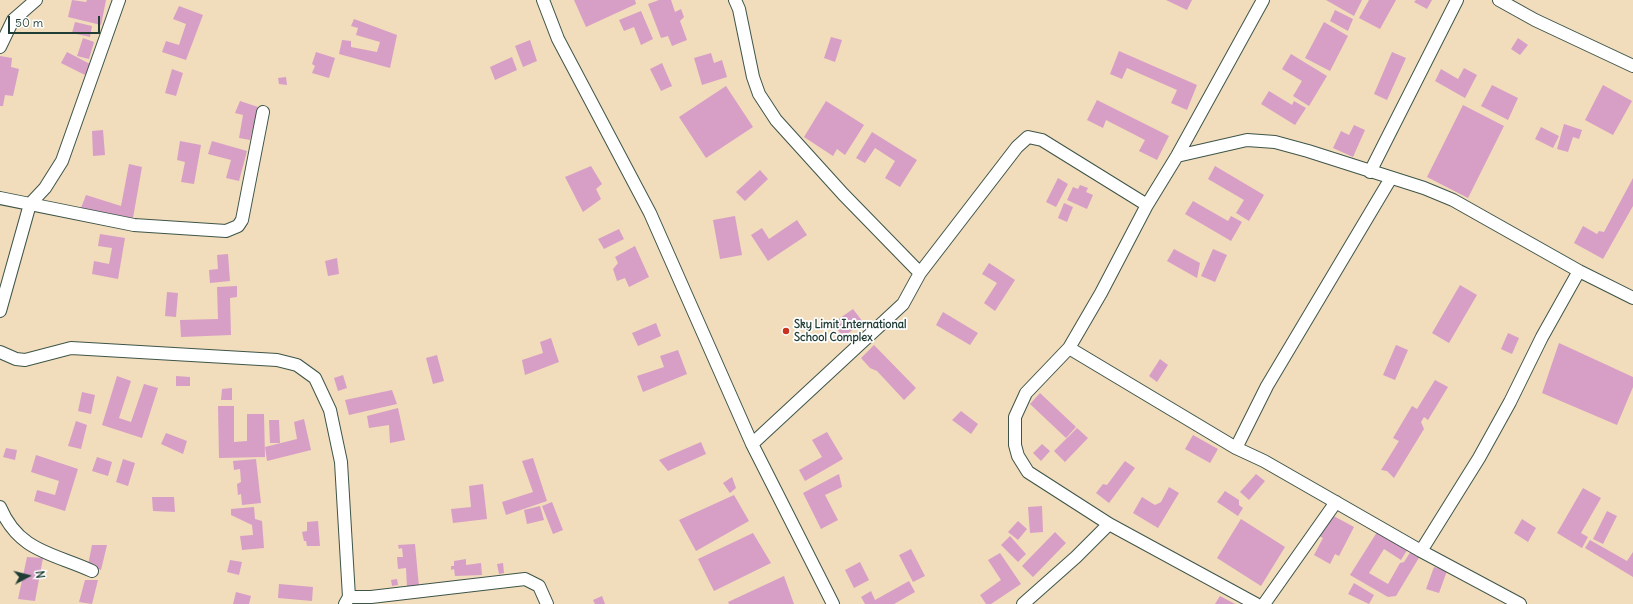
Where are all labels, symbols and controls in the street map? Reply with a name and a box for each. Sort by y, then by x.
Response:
scale bar [10,8,102,34]
text: 50 m [15,15,43,30]
place label: Sky Limit International School Complex [794,318,907,344]
marker: Sky Limit International School Complex [781,326,791,336]
north arrow [8,556,48,596]
text: N [32,570,47,579]

